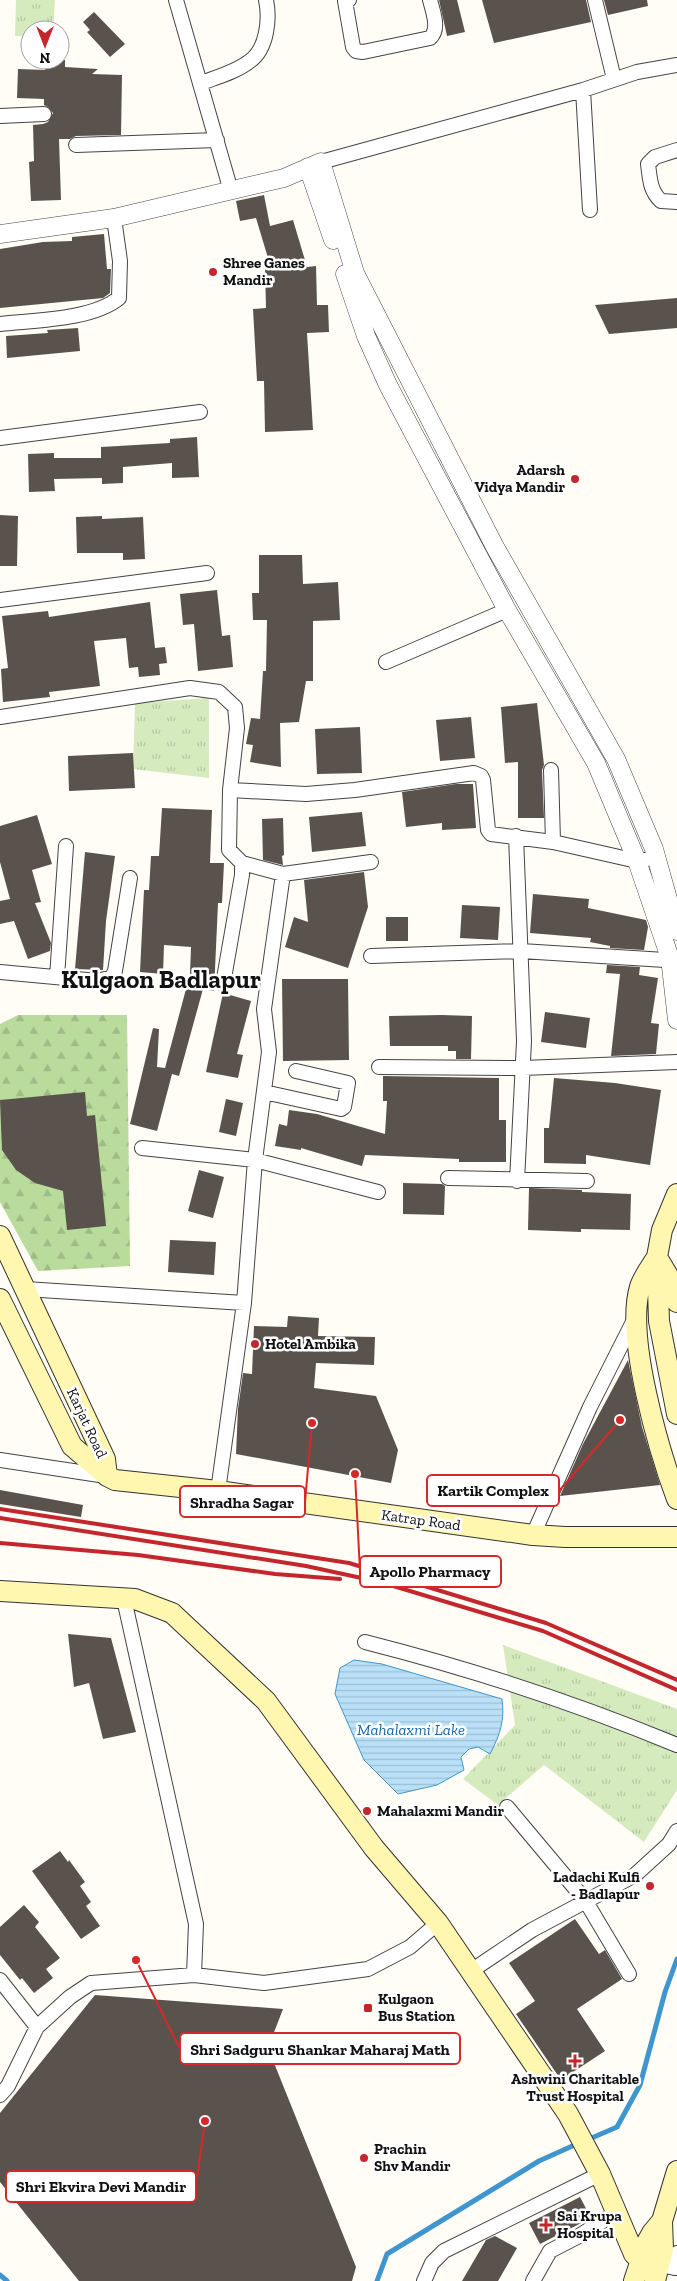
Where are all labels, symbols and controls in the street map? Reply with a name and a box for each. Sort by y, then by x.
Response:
north arrow [20,20,70,70]
text: N [39,49,50,66]
place label: Shree Ganes Mandir [223,254,305,289]
marker: Shree Ganes Mandir [207,266,219,278]
place label: Adarsh Vidya Mandir [474,461,565,496]
marker: Adarsh Vidya Mandir [569,473,581,485]
district label: Kulgaon Badlapur [61,964,261,994]
place label: Hotel Ambika [265,1335,356,1353]
marker: Hotel Ambika [249,1338,261,1350]
street label: Karjat Road [63,1385,111,1462]
callout: Kartik Complex [427,1475,559,1506]
text: Kartik Complex [437,1481,549,1500]
callout: Shradha Sagar [180,1486,305,1517]
text: Shradha Sagar [190,1493,294,1512]
street label: Katrap Road [380,1506,463,1535]
callout: Apollo Pharmacy [360,1556,501,1587]
text: Apollo Pharmacy [369,1562,491,1581]
water label: Mahalaxmi Lake [357,1720,465,1739]
place label: Mahalaxmi Mandir [377,1802,505,1820]
marker: Mahalaxmi Mandir [361,1805,373,1817]
place label: Ladachi Kulfi - Badlapur [553,1868,640,1903]
marker: Ladachi Kulfi - Badlapur [644,1880,656,1892]
place label: Kulgaon Bus Station [378,1990,455,2025]
marker: Kulgaon Bus Station [362,2002,374,2014]
callout: Shri Sadguru Shankar Maharaj Math [180,2033,460,2064]
text: Shri Sadguru Shankar Maharaj Math [190,2040,451,2059]
marker: Ashwini Charitable Trust Hospital [568,2054,582,2068]
place label: Ashwini Charitable Trust Hospital [511,2070,639,2105]
place label: Prachin Shv Mandir [374,2140,451,2175]
marker: Prachin Shv Mandir [358,2152,370,2164]
callout: Shri Ekvira Devi Mandir [6,2171,196,2202]
text: Shri Ekvira Devi Mandir [16,2177,186,2196]
place label: Sai Krupa Hospital [557,2207,622,2242]
marker: Sai Krupa Hospital [539,2218,553,2232]

